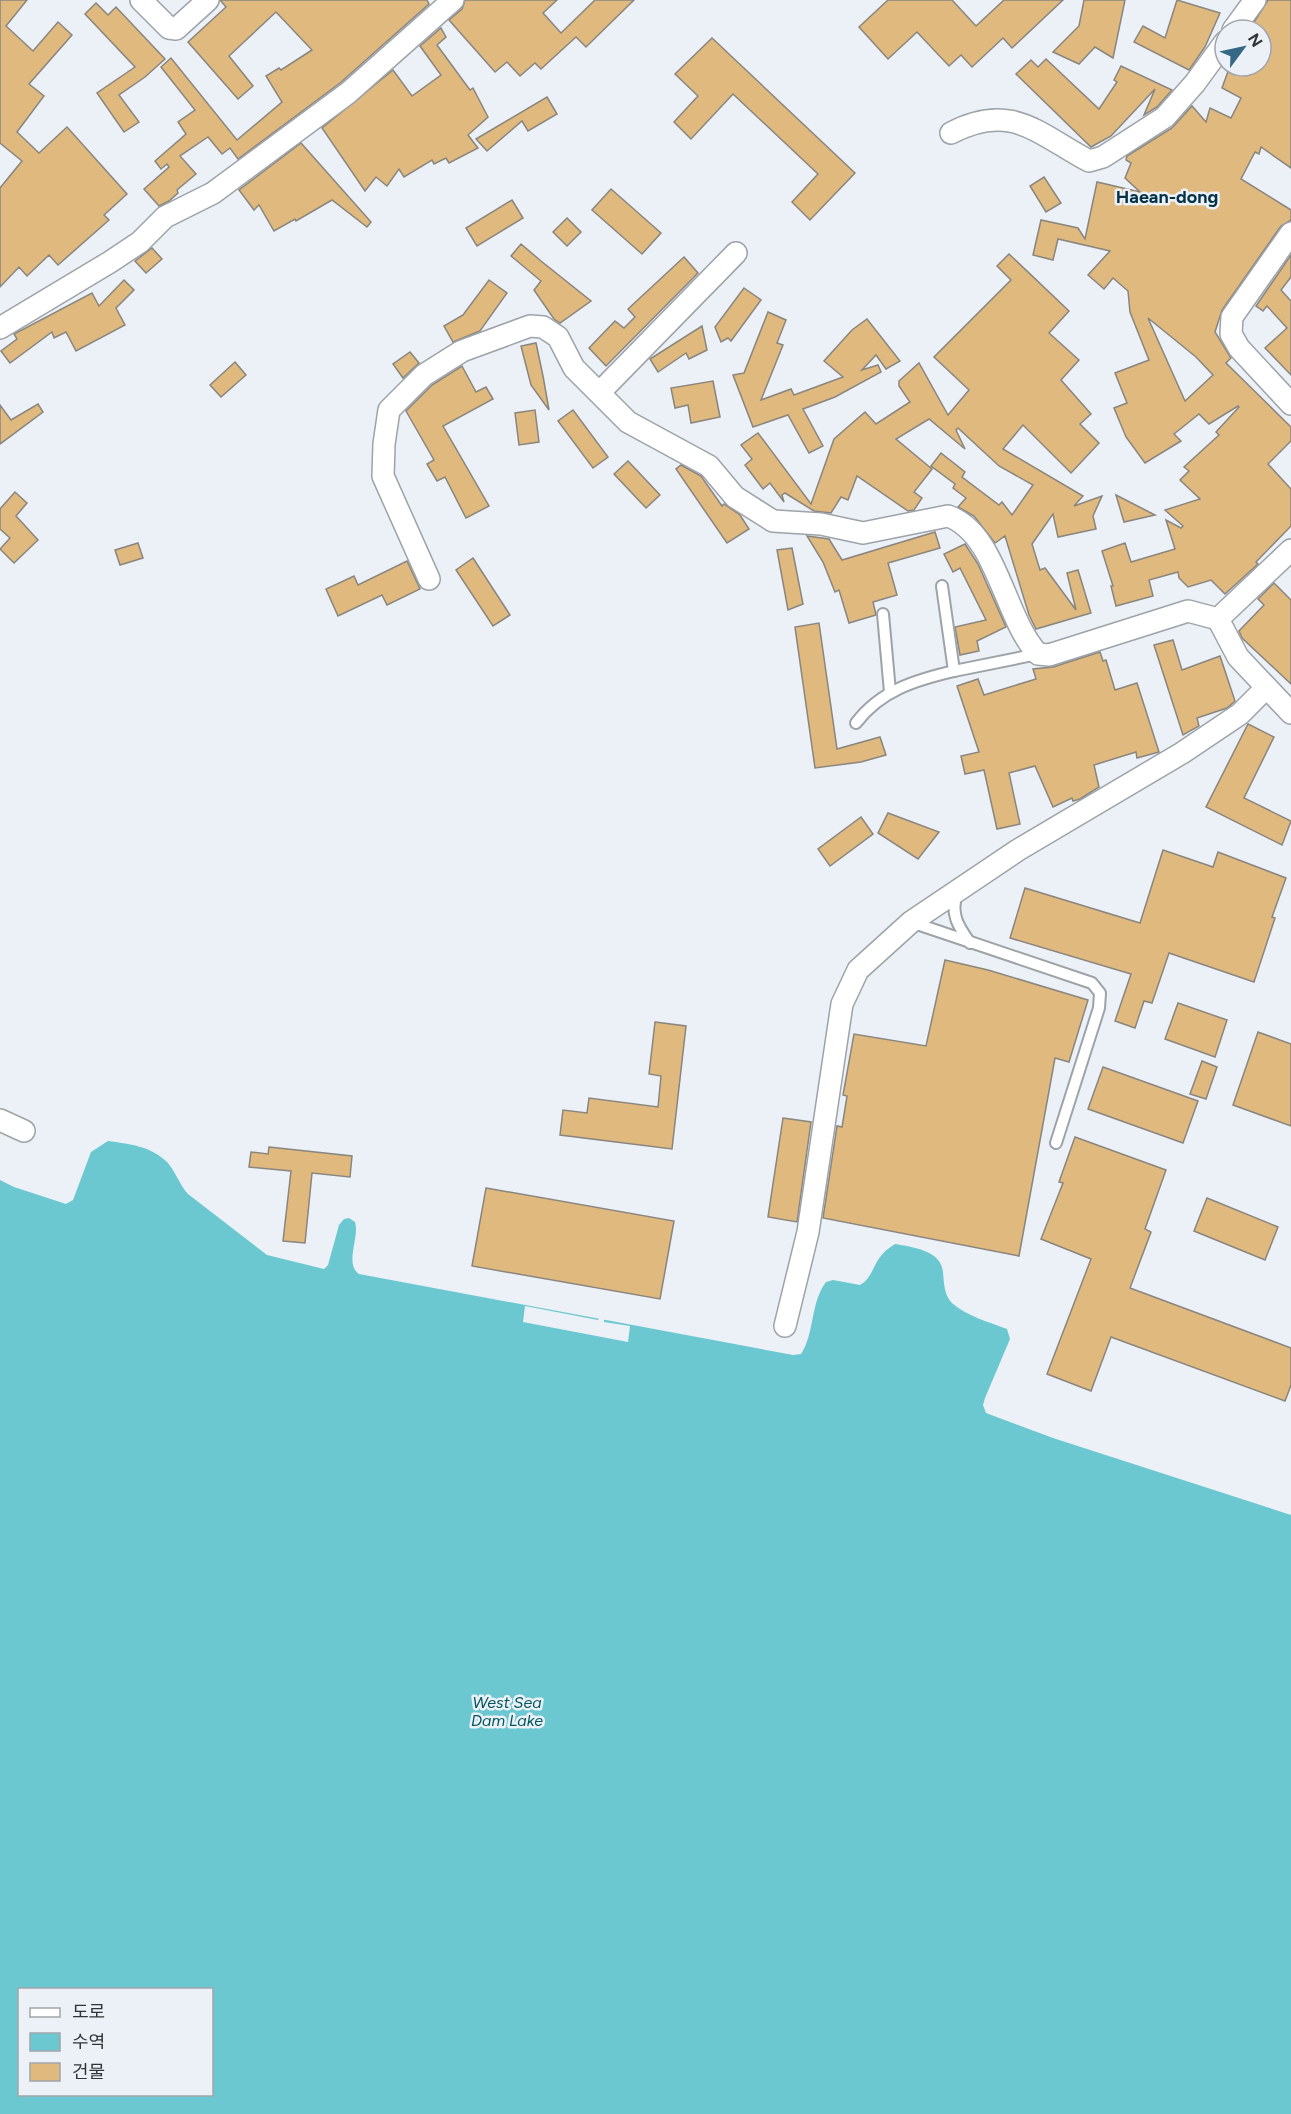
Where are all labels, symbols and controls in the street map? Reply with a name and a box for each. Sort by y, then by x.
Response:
north arrow [1213,18,1273,78]
text: N [1244,30,1266,50]
district label: Haean-dong [1116,186,1218,208]
water label: West Sea Dam Lake [471,1693,543,1730]
legend [18,1988,213,2096]
text: 도로 [72,2001,105,2023]
text: 수역 [72,2031,105,2053]
text: 건물 [72,2061,105,2083]

